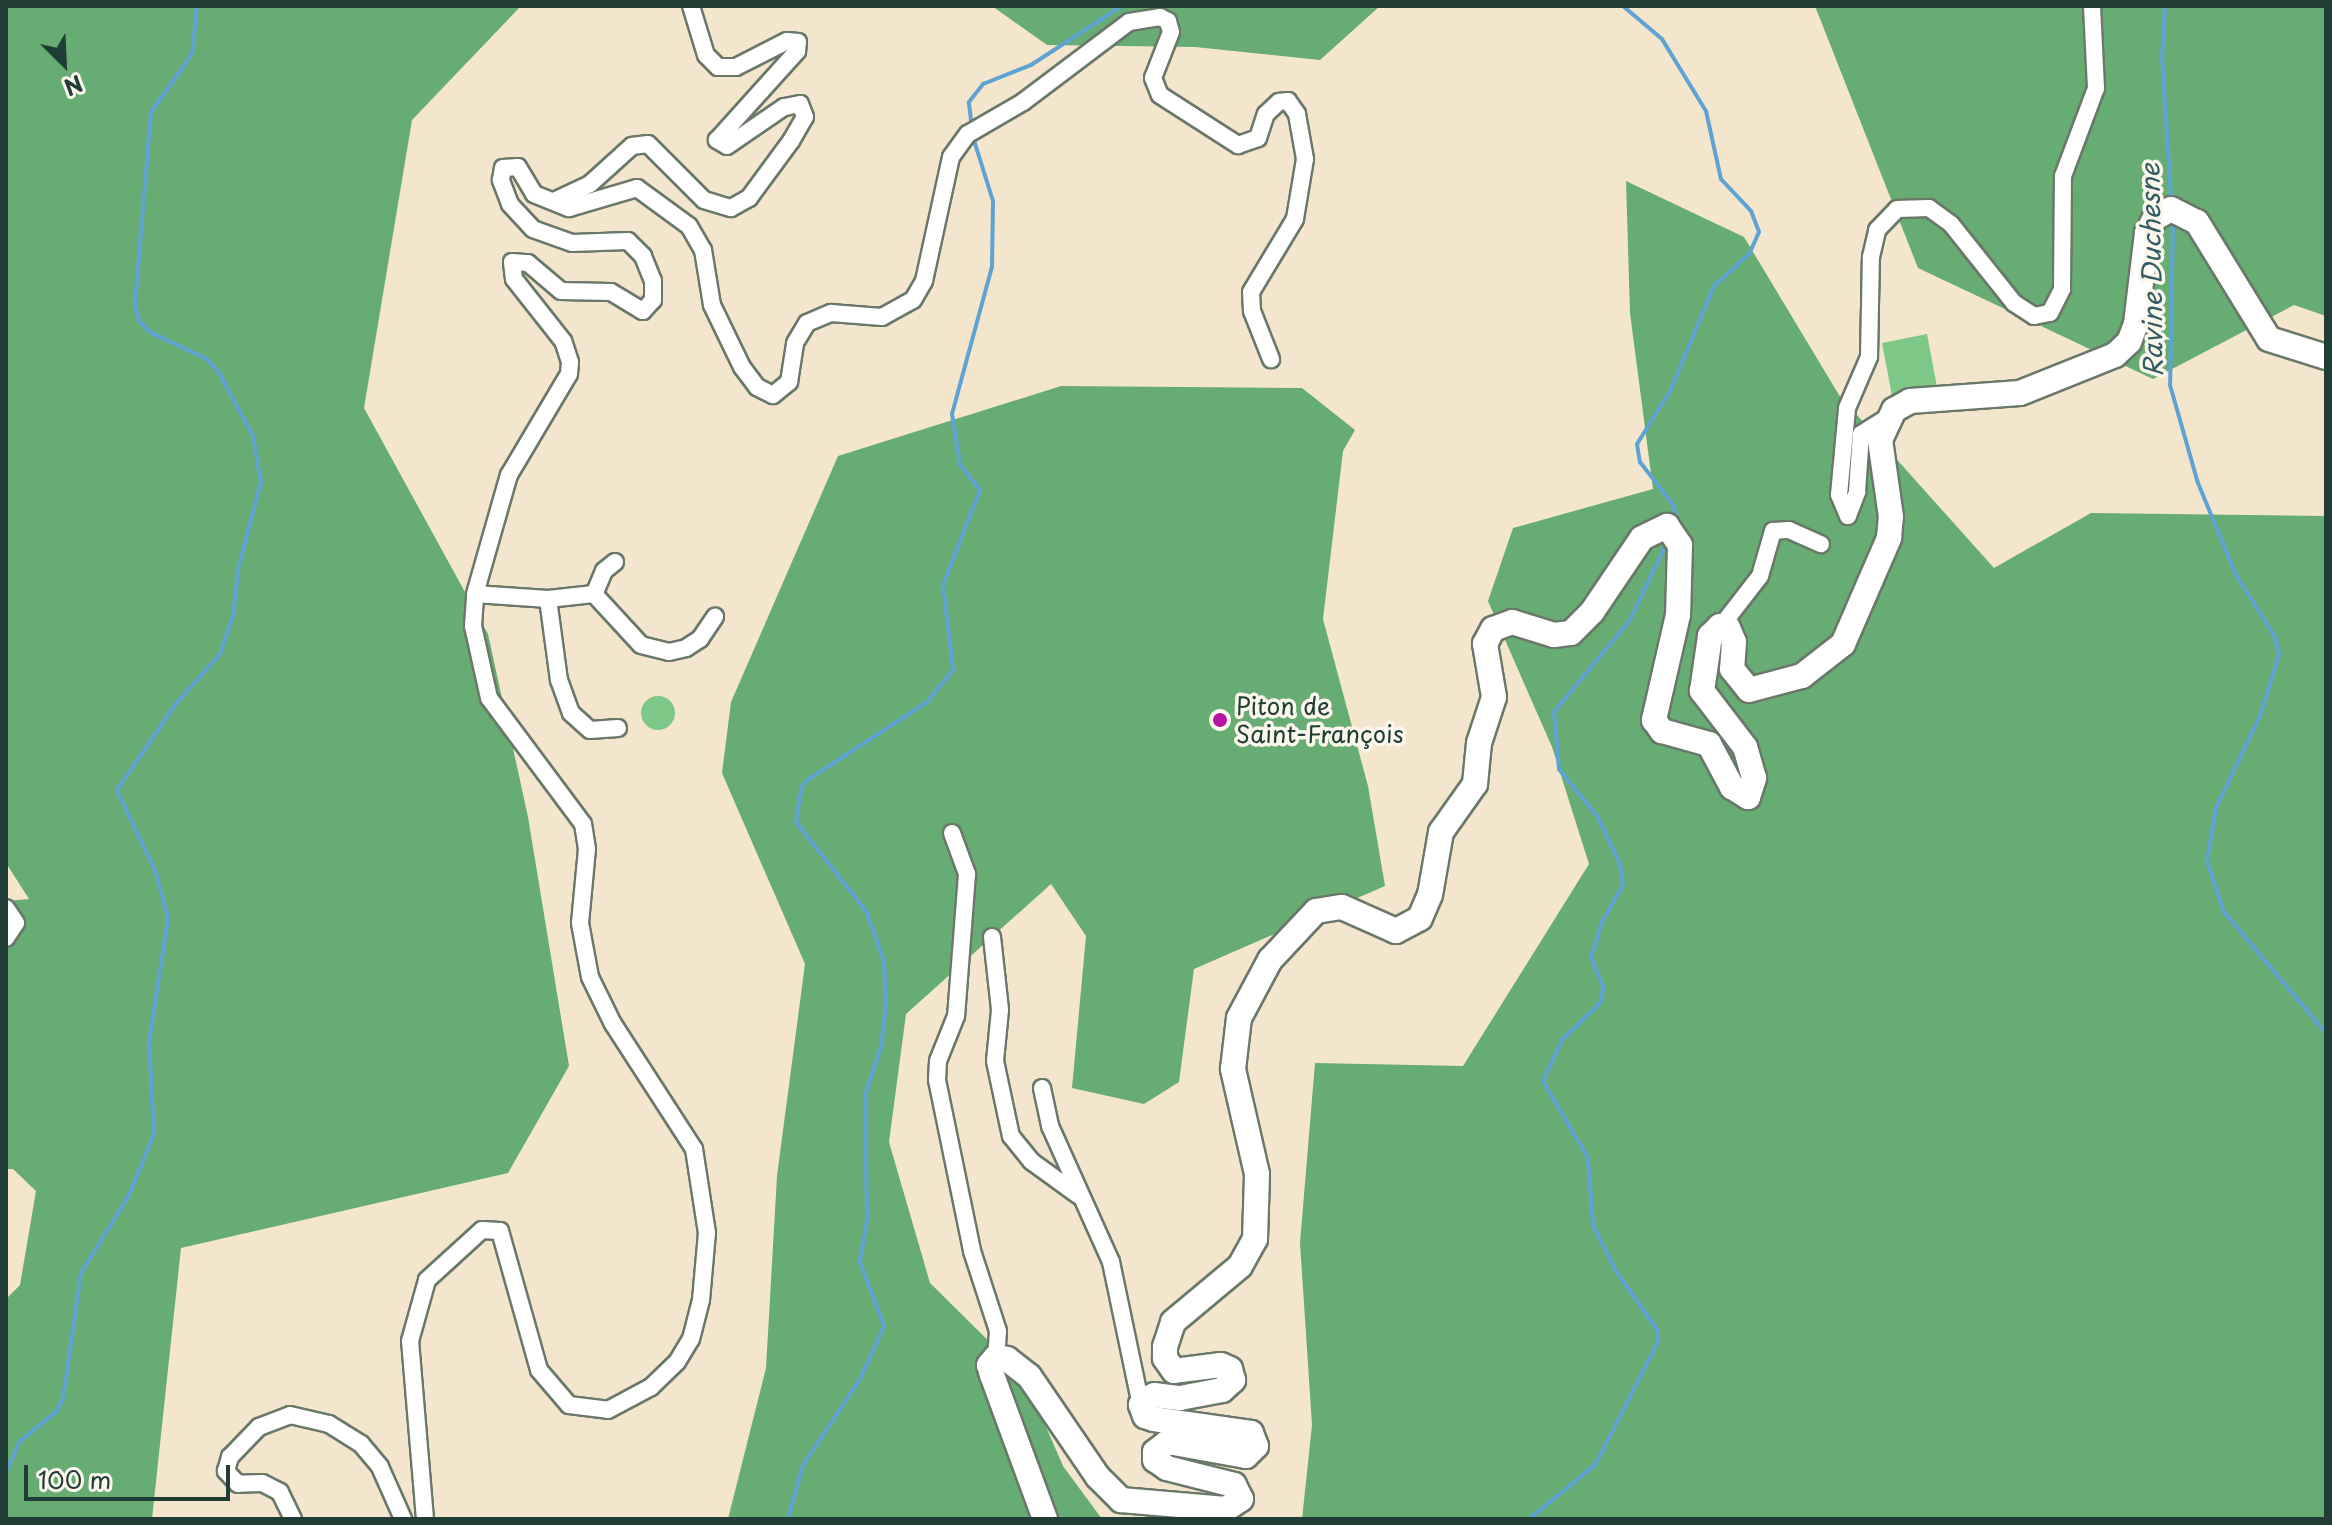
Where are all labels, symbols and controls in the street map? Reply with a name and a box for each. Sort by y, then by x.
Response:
north arrow [24,24,104,104]
text: N [59,68,89,105]
water label: Ravine Duchesne [2134,162,2168,378]
place label: Piton de Saint-François [1236,692,1404,748]
marker: Piton de Saint-François [1211,711,1229,729]
scale bar [28,1449,234,1499]
text: 100 m [38,1461,111,1497]

